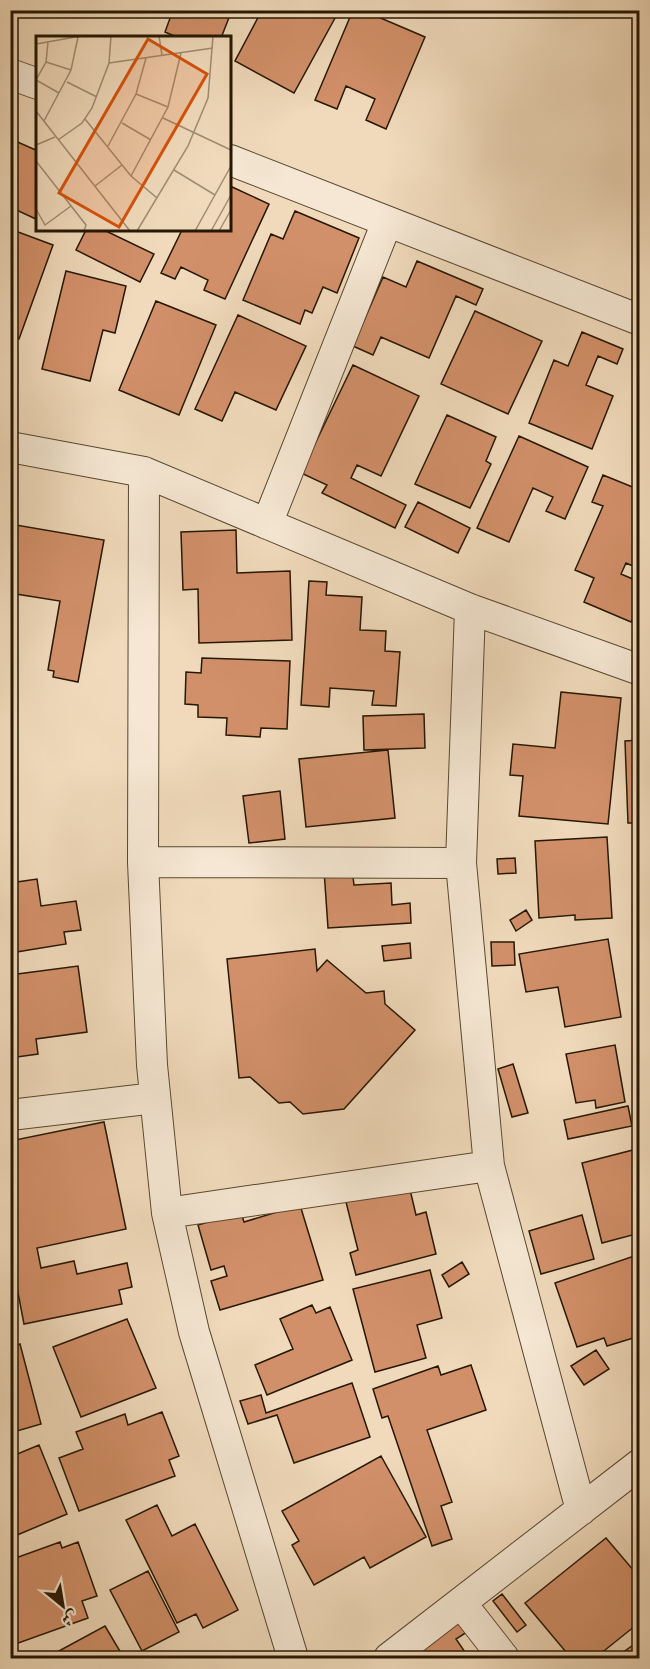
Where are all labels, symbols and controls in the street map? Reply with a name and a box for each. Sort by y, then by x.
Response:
inset map [36,36,231,231]
north arrow [33,1576,93,1636]
text: ش [58,1605,82,1632]

